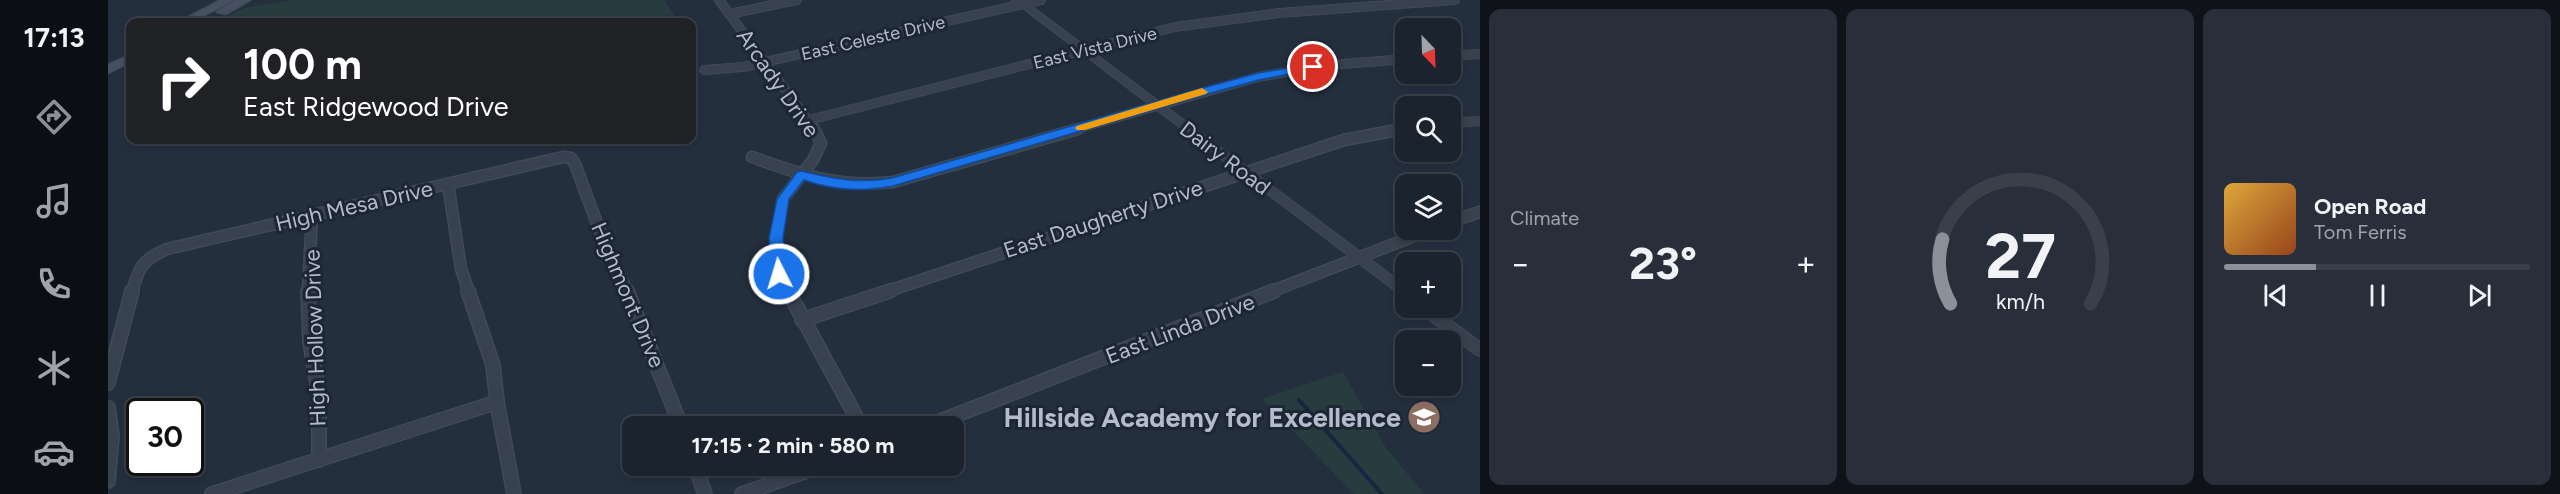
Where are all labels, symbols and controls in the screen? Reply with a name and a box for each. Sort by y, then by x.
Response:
street label: East Celeste Drive [799,11,947,65]
north arrow [1395,18,1461,84]
map controls [1395,18,1461,396]
text: 17:13 [24,21,84,54]
street label: East Vista Drive [1031,22,1159,74]
street label: Arcady Drive [731,24,825,142]
text: 100 m [243,39,362,90]
pin [1287,41,1338,92]
icon: right [144,42,222,120]
icon: arrive [1296,50,1329,83]
text: East Ridgewood Drive [243,90,509,123]
icon: directions [33,96,75,138]
button: search [1395,96,1461,162]
street label: Dairy Road [1174,115,1276,201]
street label: East Daugherty Drive [1000,174,1206,264]
button: layers [1395,174,1461,240]
street label: High Mesa Drive [273,175,435,237]
icon: music [33,180,75,222]
text: Open Road [2314,193,2426,220]
text: Climate [1510,206,1579,230]
street label: Highmont Drive [585,218,671,372]
text: 27 [1985,219,2055,294]
text: Tom Ferris [2314,220,2407,244]
text: 23° [1629,236,1697,290]
position arrow [747,242,811,306]
text: − [1510,244,1531,283]
text: + [1795,244,1816,283]
street label: High Hollow Drive [298,249,332,427]
button: + [1395,252,1461,318]
icon: phone [33,263,75,305]
icon: previous [2259,279,2292,312]
icon: pause [2361,279,2394,312]
icon: next [2463,279,2496,312]
street label: East Linda Drive [1102,288,1258,370]
text: km/h [1996,289,2044,314]
button: − [1395,330,1461,396]
icon: climate [33,347,75,389]
speed limit sign: 30 [126,398,204,476]
school or university icon: Hillside Academy for Excellence [1406,399,1442,435]
place label: Hillside Academy for Excellence [1004,401,1401,434]
icon: car [33,431,75,473]
text: 17:15 · 2 min · 580 m [692,432,894,459]

